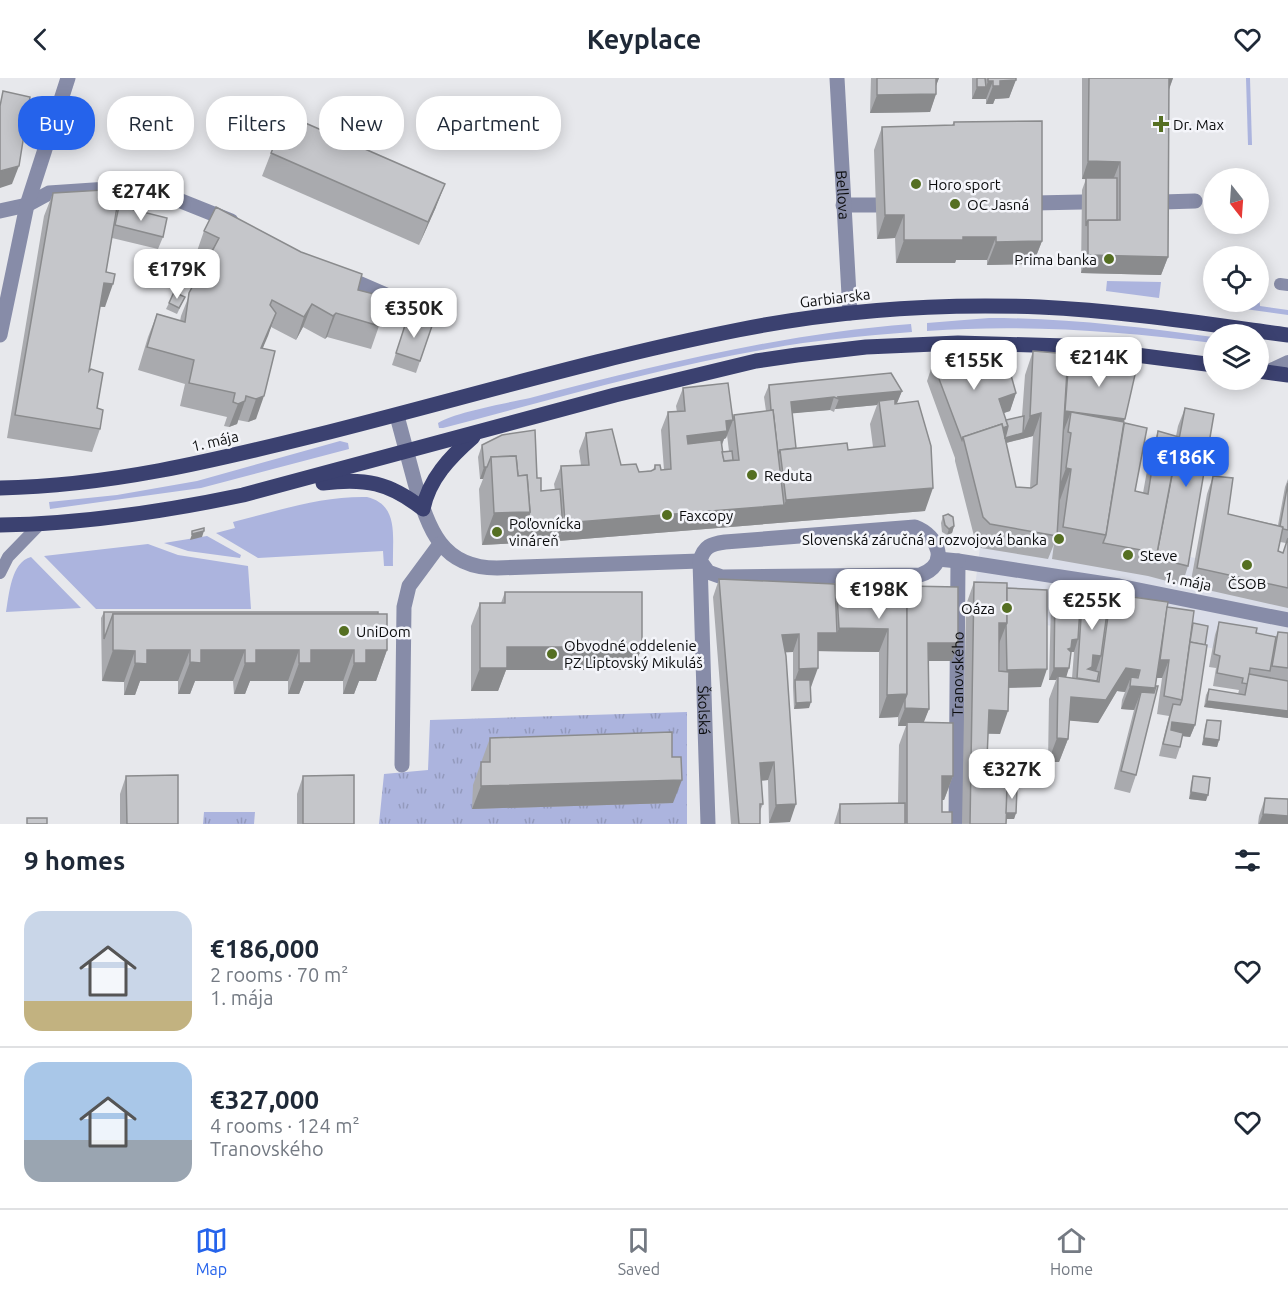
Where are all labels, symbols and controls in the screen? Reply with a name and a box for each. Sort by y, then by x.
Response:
icon: back [24,23,57,56]
icon: heart [1231,23,1264,56]
text: Keyplace [587,24,701,54]
chip: Buy [18,96,95,150]
chip: Rent [107,96,194,150]
chip: Filters [206,96,307,150]
chip: New [319,96,404,150]
chip: Apartment [416,96,561,150]
place label: Dr. Max [1173,116,1224,133]
marker: Dr. Max [1154,117,1168,131]
north arrow [1203,168,1269,234]
map controls [1203,168,1269,390]
street label: Bellova [834,170,853,220]
pin: €274K [99,171,183,222]
place label: Horo sport [928,176,1001,193]
marker: Horo sport [909,177,923,191]
text: €274K [112,179,170,202]
place label: OC Jasná [967,196,1029,213]
marker: OC Jasná [948,197,962,211]
button: locate [1203,246,1269,312]
pin: €179K [135,249,219,300]
place label: Prima banka [1014,251,1097,268]
marker: Prima banka [1102,252,1116,266]
text: €179K [148,257,206,280]
street label: Garbiarska [799,285,871,311]
pin: €350K [372,288,456,339]
text: €350K [385,296,443,319]
button: layers [1203,324,1269,390]
pin: €214K [1057,337,1141,388]
pin: €155K [932,340,1016,391]
text: €214K [1070,345,1128,368]
text: €155K [945,348,1003,371]
street label: 1. mája [190,427,240,455]
pin: €186K [1144,437,1228,488]
text: €186K [1157,445,1215,468]
place label: Reduta [764,467,813,484]
marker: Reduta [745,468,759,482]
place label: Faxcopy [679,507,733,524]
marker: Faxcopy [660,508,674,522]
place label: Poľovnícka vináreň [509,515,581,549]
marker: Poľovnícka vináreň [490,525,504,539]
place label: Slovenská záručná a rozvojová banka [802,531,1047,548]
marker: Slovenská záručná a rozvojová banka [1052,532,1066,546]
place label: Steve [1140,547,1178,564]
marker: Steve [1121,548,1135,562]
marker: ČSOB [1240,558,1254,572]
street label: 1. mája [1163,568,1213,594]
pin: €198K [837,569,921,620]
place label: ČSOB [1228,575,1266,592]
text: €198K [850,577,908,600]
pin: €255K [1050,580,1134,631]
text: €255K [1063,588,1121,611]
place label: Oáza [961,600,995,617]
marker: Oáza [1000,601,1014,615]
place label: UniDom [356,623,411,640]
marker: UniDom [337,624,351,638]
street label: Tranovského [948,631,966,717]
place label: Obvodné oddelenie PZ Liptovský Mikuláš [564,637,703,671]
marker: Obvodné oddelenie PZ Liptovský Mikuláš [545,647,559,661]
street label: Školská [695,685,714,735]
pin: €327K [970,749,1054,800]
text: €327K [983,757,1041,780]
icon: filters [1231,844,1264,877]
text: 9 homes [24,846,125,875]
text: €186,000 [210,934,319,963]
icon: home [72,935,144,1007]
icon: heart [1231,955,1264,988]
text: 2 rooms · 70 m² [210,963,348,986]
text: 1. mája [210,986,273,1009]
text: €327,000 [210,1085,319,1114]
icon: home [72,1086,144,1158]
icon: heart [1231,1106,1264,1139]
text: 4 rooms · 124 m² [210,1114,360,1137]
text: Tranovského [210,1137,324,1160]
tab: Map [195,1224,228,1278]
tab: Saved [618,1224,660,1278]
tab: Home [1050,1224,1093,1278]

